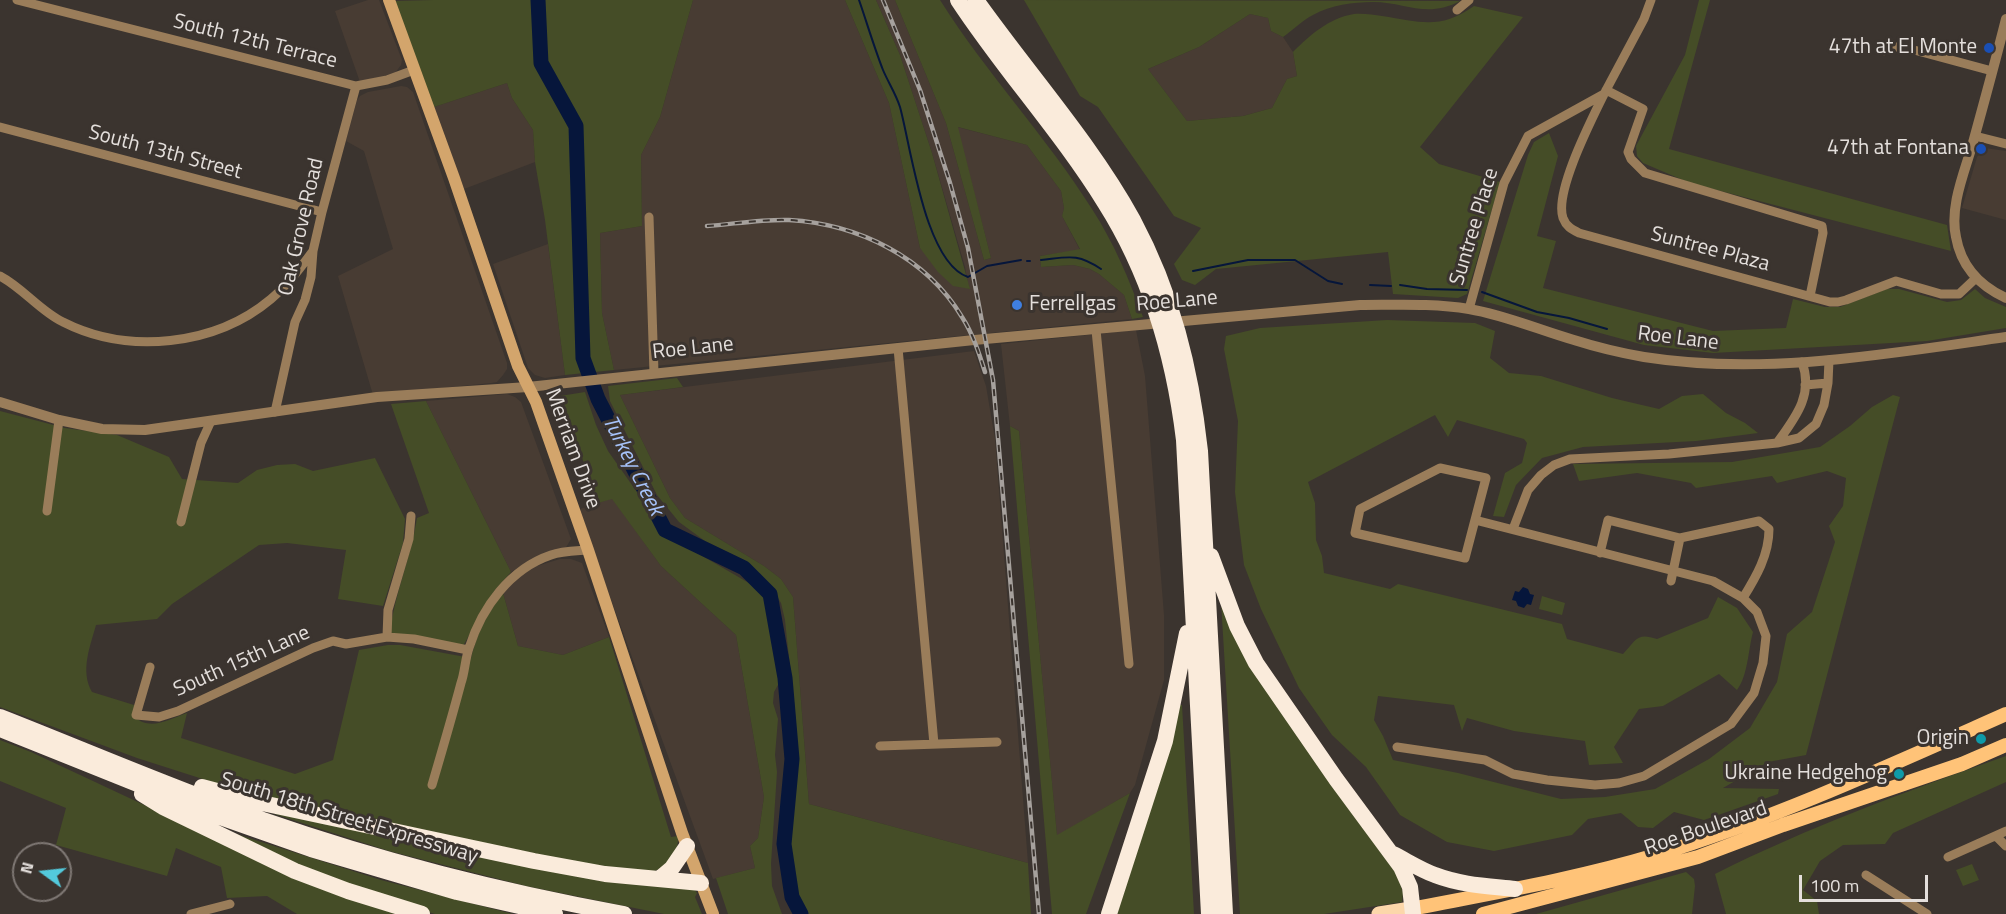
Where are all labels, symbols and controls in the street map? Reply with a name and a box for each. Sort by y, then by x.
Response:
street label: South 12th Terrace [170,9,340,75]
place label: 47th at El Monte [1829,35,1977,61]
marker: 47th at El Monte [1982,41,1996,55]
street label: South 13th Street [86,120,244,186]
place label: 47th at Fontana [1827,136,1969,162]
marker: 47th at Fontana [1974,142,1988,156]
street label: Oak Grove Road [274,156,330,298]
street label: Suntree Place [1445,165,1505,289]
street label: Suntree Plaza [1648,222,1772,278]
street label: Roe Lane [1135,286,1219,318]
place label: Ferrellgas [1029,292,1116,318]
marker: Ferrellgas [1010,298,1024,312]
street label: Roe Lane [1636,322,1720,356]
street label: Roe Lane [651,332,735,366]
street label: Merriam Drive [539,386,605,512]
water label: Turkey Creek [596,411,668,521]
street label: South 15th Lane [170,621,314,703]
place label: Origin [1917,726,1969,752]
marker: Origin [1974,732,1988,746]
place label: Ukraine Hedgehog [1724,761,1887,787]
marker: Ukraine Hedgehog [1892,767,1906,781]
street label: South 18th Street Expressway [217,768,481,870]
street label: Roe Boulevard [1641,796,1771,862]
north arrow [12,842,72,902]
text: N [14,859,40,876]
scale bar [1802,863,1931,901]
text: 100 m [1810,872,1859,899]

